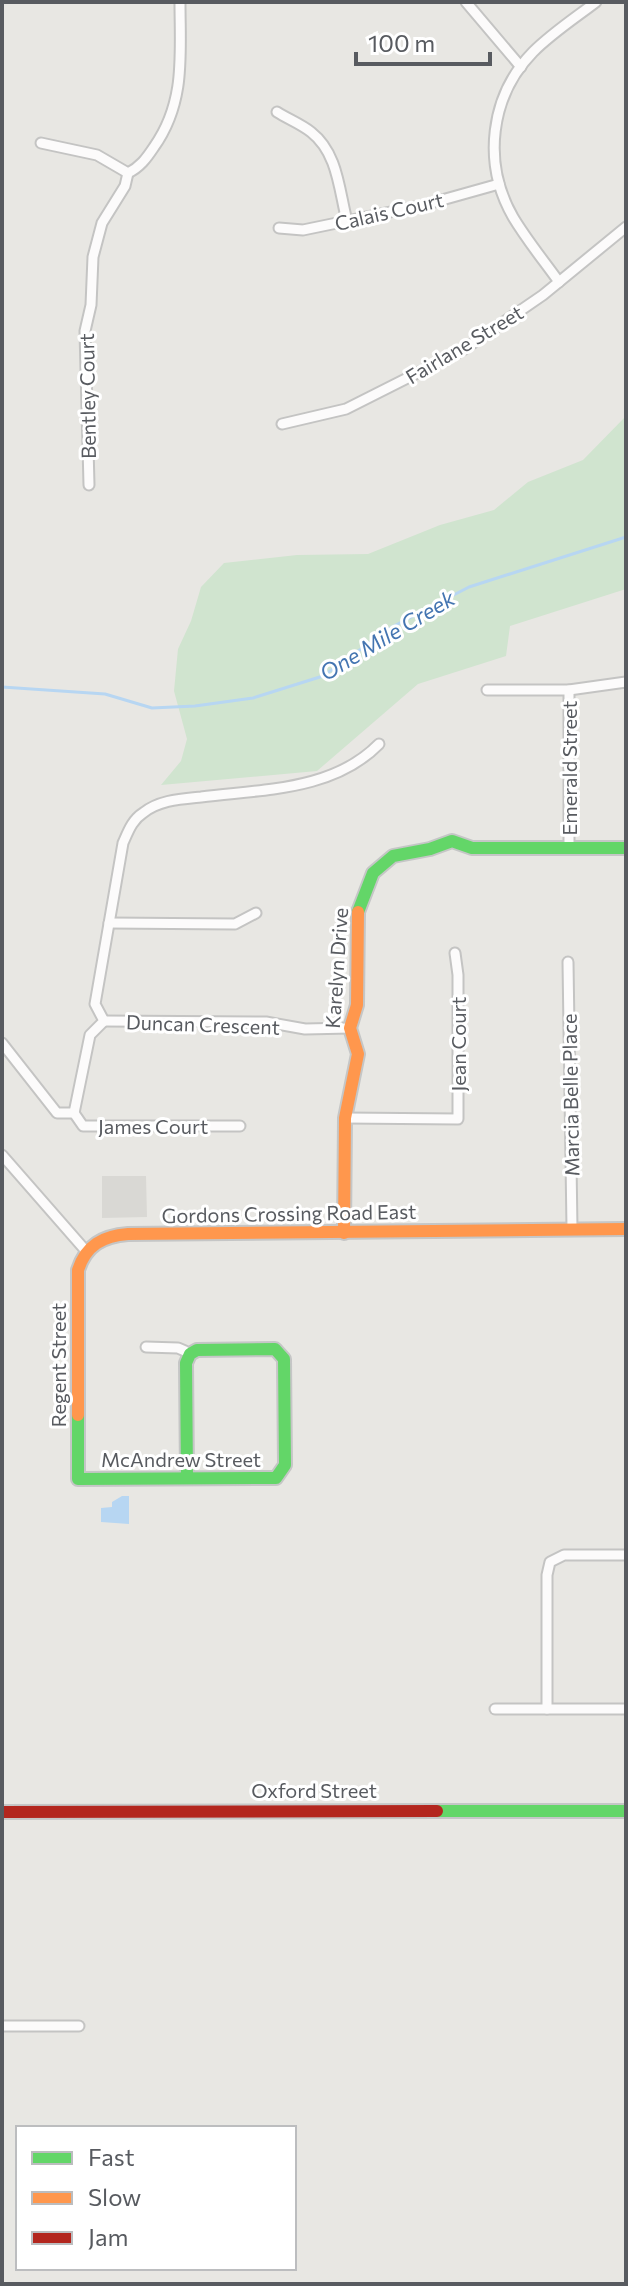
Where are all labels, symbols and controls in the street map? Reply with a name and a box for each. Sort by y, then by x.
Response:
scale bar [356,16,490,66]
text: 100 m [368,28,435,57]
street label: Calais Court [332,187,446,235]
street label: Fairlane Street [401,300,527,388]
street label: Bentley Court [74,333,100,459]
water label: One Mile Creek [314,583,461,686]
street label: Emerald Street [557,700,581,836]
street label: Karelyn Drive [320,907,352,1029]
street label: Jean Court [446,996,470,1092]
street label: Duncan Crescent [126,1009,280,1039]
street label: Marcia Belle Place [557,1013,583,1177]
street label: James Court [98,1114,208,1138]
street label: Gordons Crossing Road East [161,1199,417,1227]
street label: Regent Street [46,1303,70,1427]
street label: McAndrew Street [101,1447,261,1471]
street label: Oxford Street [251,1778,377,1802]
legend [16,2126,296,2270]
text: Fast [88,2142,135,2171]
text: Slow [88,2182,141,2211]
text: Jam [88,2222,128,2251]

